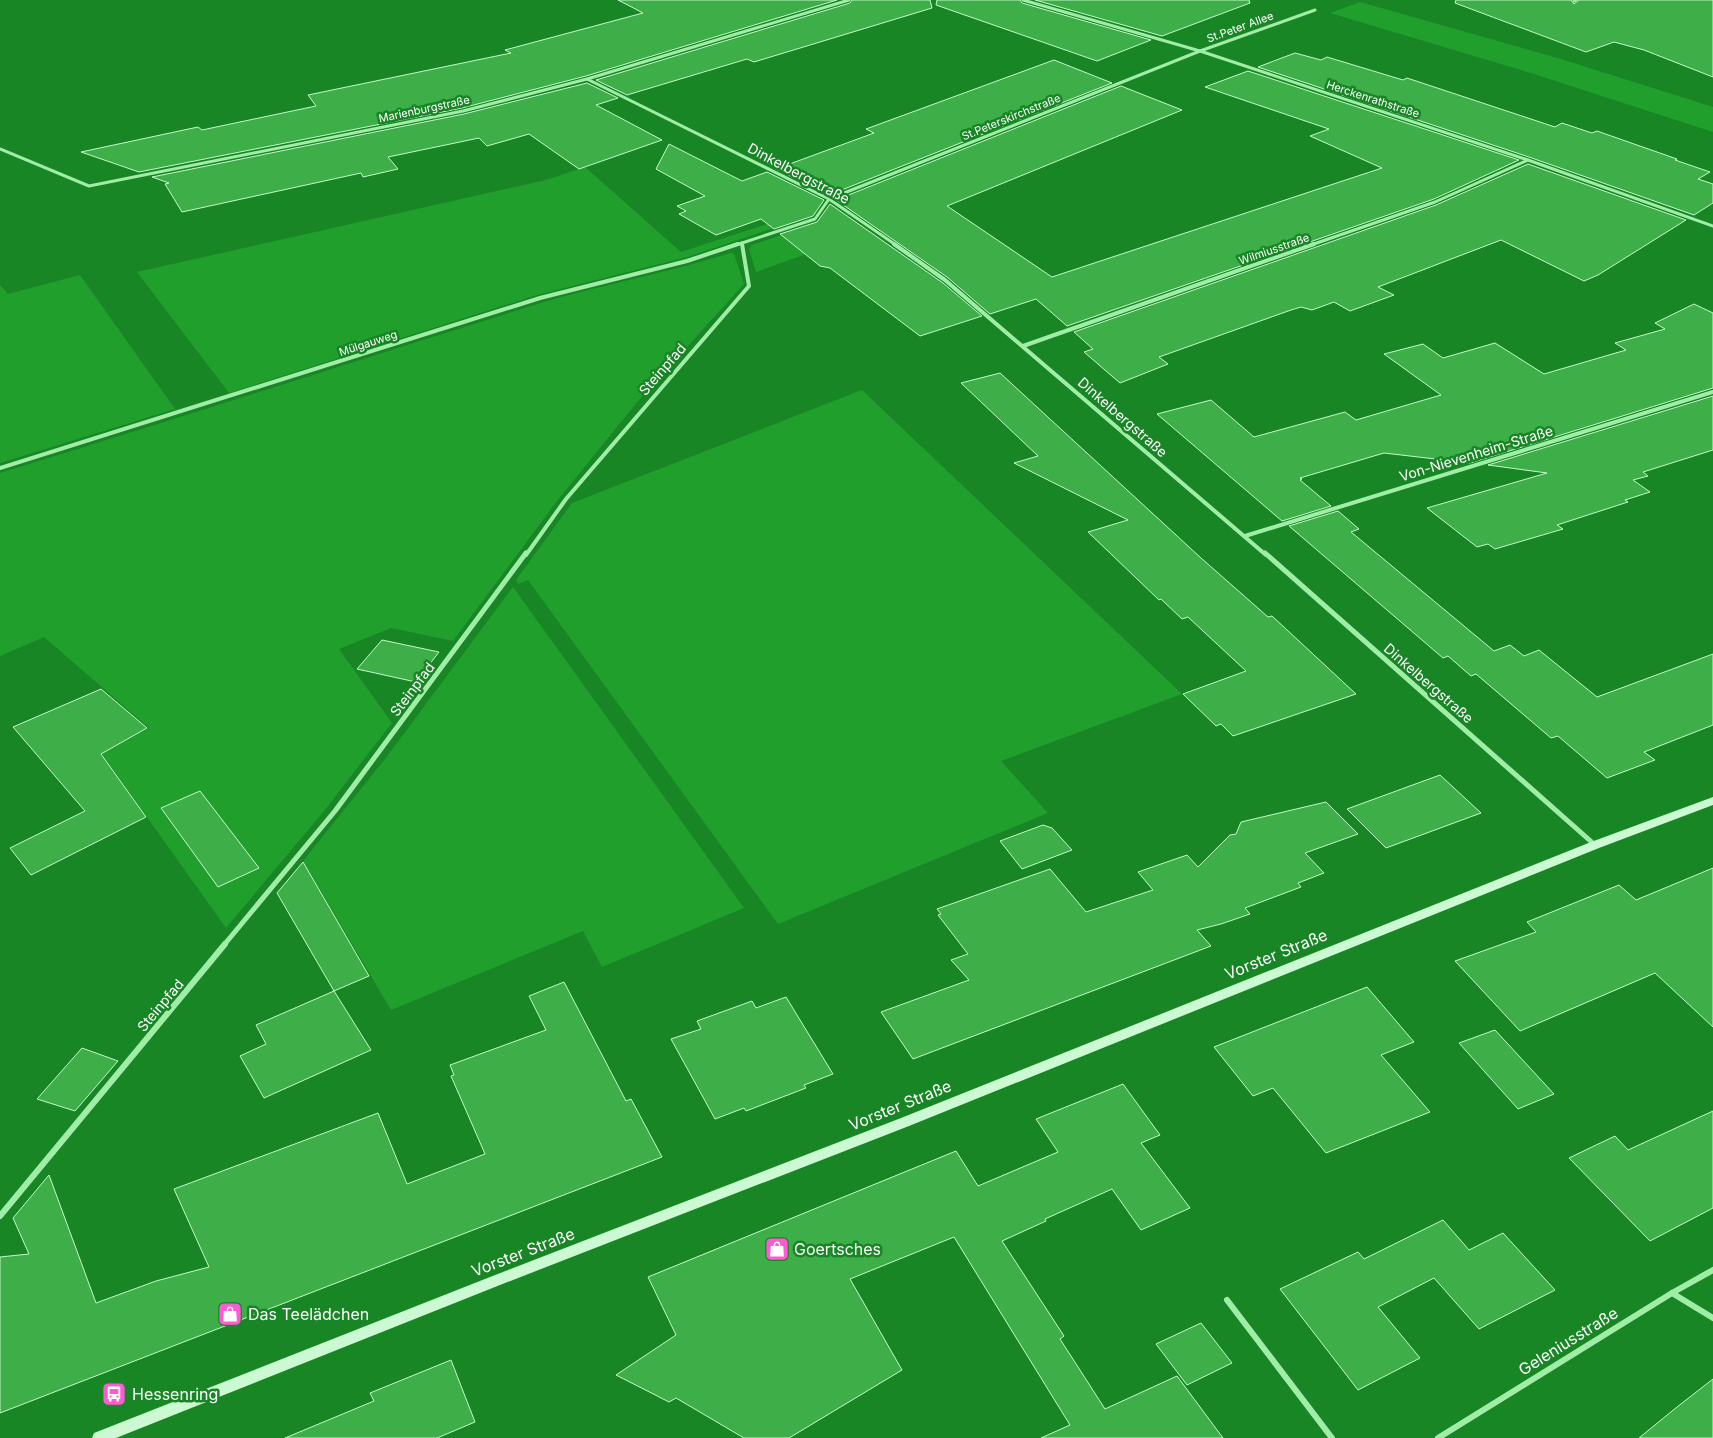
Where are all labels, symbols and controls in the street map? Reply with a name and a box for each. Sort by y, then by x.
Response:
street label: St.Peter Allee [1205,8,1275,46]
street label: Herckenrathstraße [1325,77,1421,121]
street label: St.Peterskirchstraße [960,91,1062,143]
street label: Marienburgstraße [377,92,471,126]
street label: Dinkelbergstraße [745,139,853,207]
street label: Wilmiusstraße [1237,230,1311,268]
street label: Mülgauweg [337,327,399,359]
street label: Steinpfad [635,340,689,398]
street label: Dinkelbergstraße [1075,374,1171,460]
street label: Von-Nievenheim-Straße [1397,421,1555,485]
street label: Dinkelbergstraße [1381,640,1477,726]
street label: Steinpfad [386,659,438,719]
street label: Vorster Straße [1222,924,1330,984]
street label: Steinpfad [133,975,187,1035]
street label: Vorster Straße [846,1075,954,1135]
street label: Vorster Straße [469,1223,577,1281]
shop icon: Goertsches [764,1236,790,1262]
place label: Goertsches [794,1239,881,1259]
shop icon: Das Teelädchen [217,1301,243,1327]
street label: Geleniusstraße [1515,1302,1621,1380]
place label: Das Teelädchen [248,1304,369,1324]
bus stop icon: Hessenring [101,1381,127,1407]
place label: Hessenring [132,1384,218,1404]

